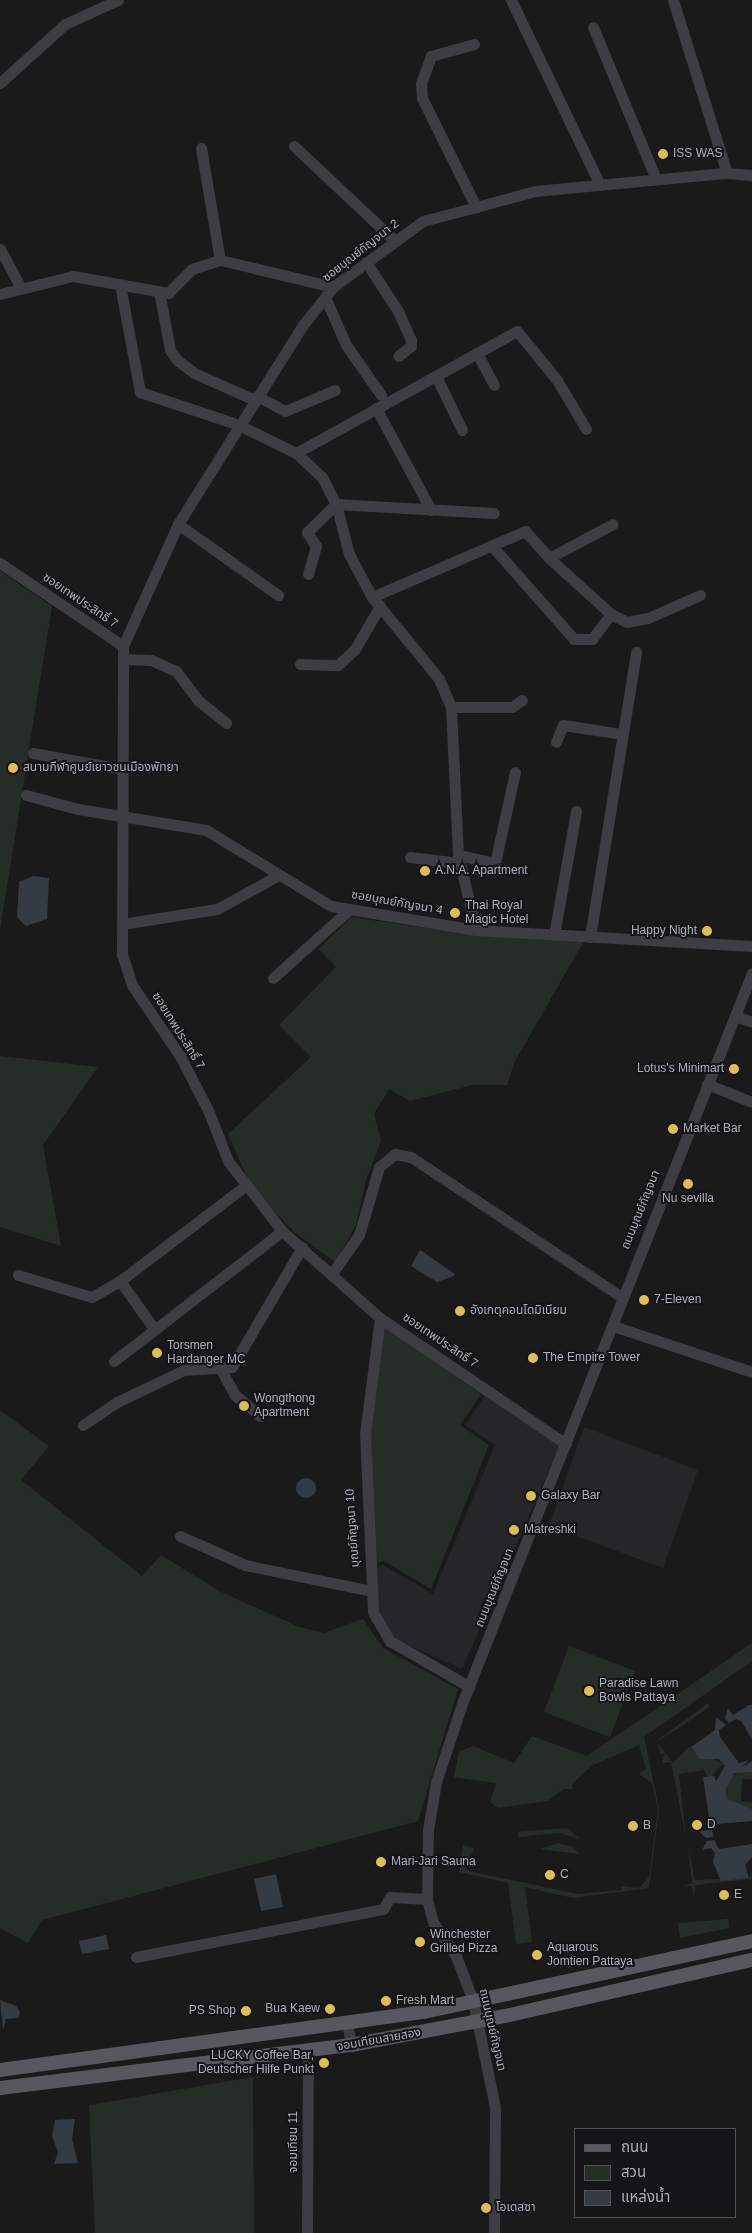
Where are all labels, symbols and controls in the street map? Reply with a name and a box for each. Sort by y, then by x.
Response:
place label: ISS WAS [673,147,723,161]
marker: ISS WAS [657,148,669,160]
street label: ซอยบุณย์กัญจนา 2 [320,217,402,285]
street label: ซอยเทพประสิทธิ์ 7 [40,570,120,632]
place label: สนามกีฬาศูนย์เยาวชนเมืองพัทยา [23,761,178,775]
marker: สนามกีฬาศูนย์เยาวชนเมืองพัทยา [7,762,19,774]
place label: A.N.A. Apartment [435,864,528,878]
marker: A.N.A. Apartment [419,865,431,877]
street label: ซอยบุณย์กัญจนา 4 [350,888,444,918]
place label: Thai Royal Magic Hotel [465,899,528,927]
marker: Thai Royal Magic Hotel [449,907,461,919]
place label: Happy Night [631,924,697,938]
marker: Happy Night [701,925,713,937]
street label: ซอยเทพประสิทธิ์ 7 [149,990,207,1072]
place label: Lotus's Minimart [637,1062,724,1076]
marker: Lotus's Minimart [728,1063,740,1075]
place label: Market Bar [683,1122,742,1136]
marker: Market Bar [667,1123,679,1135]
street label: ถนนบุณย์กัญจนา [619,1168,663,1252]
marker: Nu sevilla [682,1178,694,1190]
place label: Nu sevilla [662,1192,714,1206]
place label: 7-Eleven [654,1293,701,1307]
marker: 7-Eleven [638,1294,650,1306]
place label: อังเกตุคอนโดมิเนียม [470,1304,567,1318]
marker: อังเกตุคอนโดมิเนียม [454,1305,466,1317]
street label: ซอยเทพประสิทธิ์ 7 [400,1310,480,1372]
place label: Torsmen Hardanger MC [167,1339,246,1367]
marker: Torsmen Hardanger MC [151,1347,163,1359]
place label: The Empire Tower [543,1351,640,1365]
marker: The Empire Tower [527,1352,539,1364]
place label: Wongthong Apartment [254,1392,315,1420]
marker: Wongthong Apartment [238,1400,250,1412]
street label: บุณย์กัญจนา 10 [343,1488,363,1568]
place label: Galaxy Bar [541,1489,600,1503]
marker: Galaxy Bar [525,1490,537,1502]
place label: Matreshki [524,1523,576,1537]
marker: Matreshki [508,1524,520,1536]
street label: ถนนบุณย์กัญจนา [473,1546,517,1630]
place label: Paradise Lawn Bowls Pattaya [599,1677,678,1705]
marker: Paradise Lawn Bowls Pattaya [583,1685,595,1697]
place label: D [707,1818,716,1832]
place label: B [643,1819,651,1833]
marker: D [691,1819,703,1831]
marker: B [627,1820,639,1832]
place label: Mari-Jari Sauna [391,1855,476,1869]
marker: Mari-Jari Sauna [375,1856,387,1868]
place label: C [560,1868,569,1882]
marker: C [544,1869,556,1881]
place label: E [734,1888,742,1902]
marker: E [718,1889,730,1901]
place label: Winchester Grilled Pizza [430,1928,497,1956]
marker: Winchester Grilled Pizza [414,1936,426,1948]
place label: Aquarous Jomtien Pattaya [547,1941,633,1969]
marker: Aquarous Jomtien Pattaya [531,1949,543,1961]
street label: ถนนบุณย์กัญจนา [476,1987,508,2073]
place label: Fresh Mart [396,1994,454,2008]
marker: Fresh Mart [380,1995,392,2007]
place label: Bua Kaew [265,2002,320,2016]
marker: Bua Kaew [324,2003,336,2015]
place label: PS Shop [189,2004,236,2018]
marker: PS Shop [240,2005,252,2017]
street label: จอมเทียนสายสอง [336,2026,422,2054]
place label: LUCKY Coffee Bar, Deutscher Hilfe Punkt [198,2049,314,2077]
marker: LUCKY Coffee Bar, Deutscher Hilfe Punkt [318,2057,330,2069]
street label: จอมเทียน 11 [287,2111,301,2173]
legend [574,2128,737,2218]
text: ถนน [621,2138,648,2155]
text: สวน [621,2163,646,2180]
text: แหล่งน้ำ [621,2188,670,2205]
place label: โอเดสซา [496,2201,536,2215]
marker: โอเดสซา [480,2202,492,2214]

